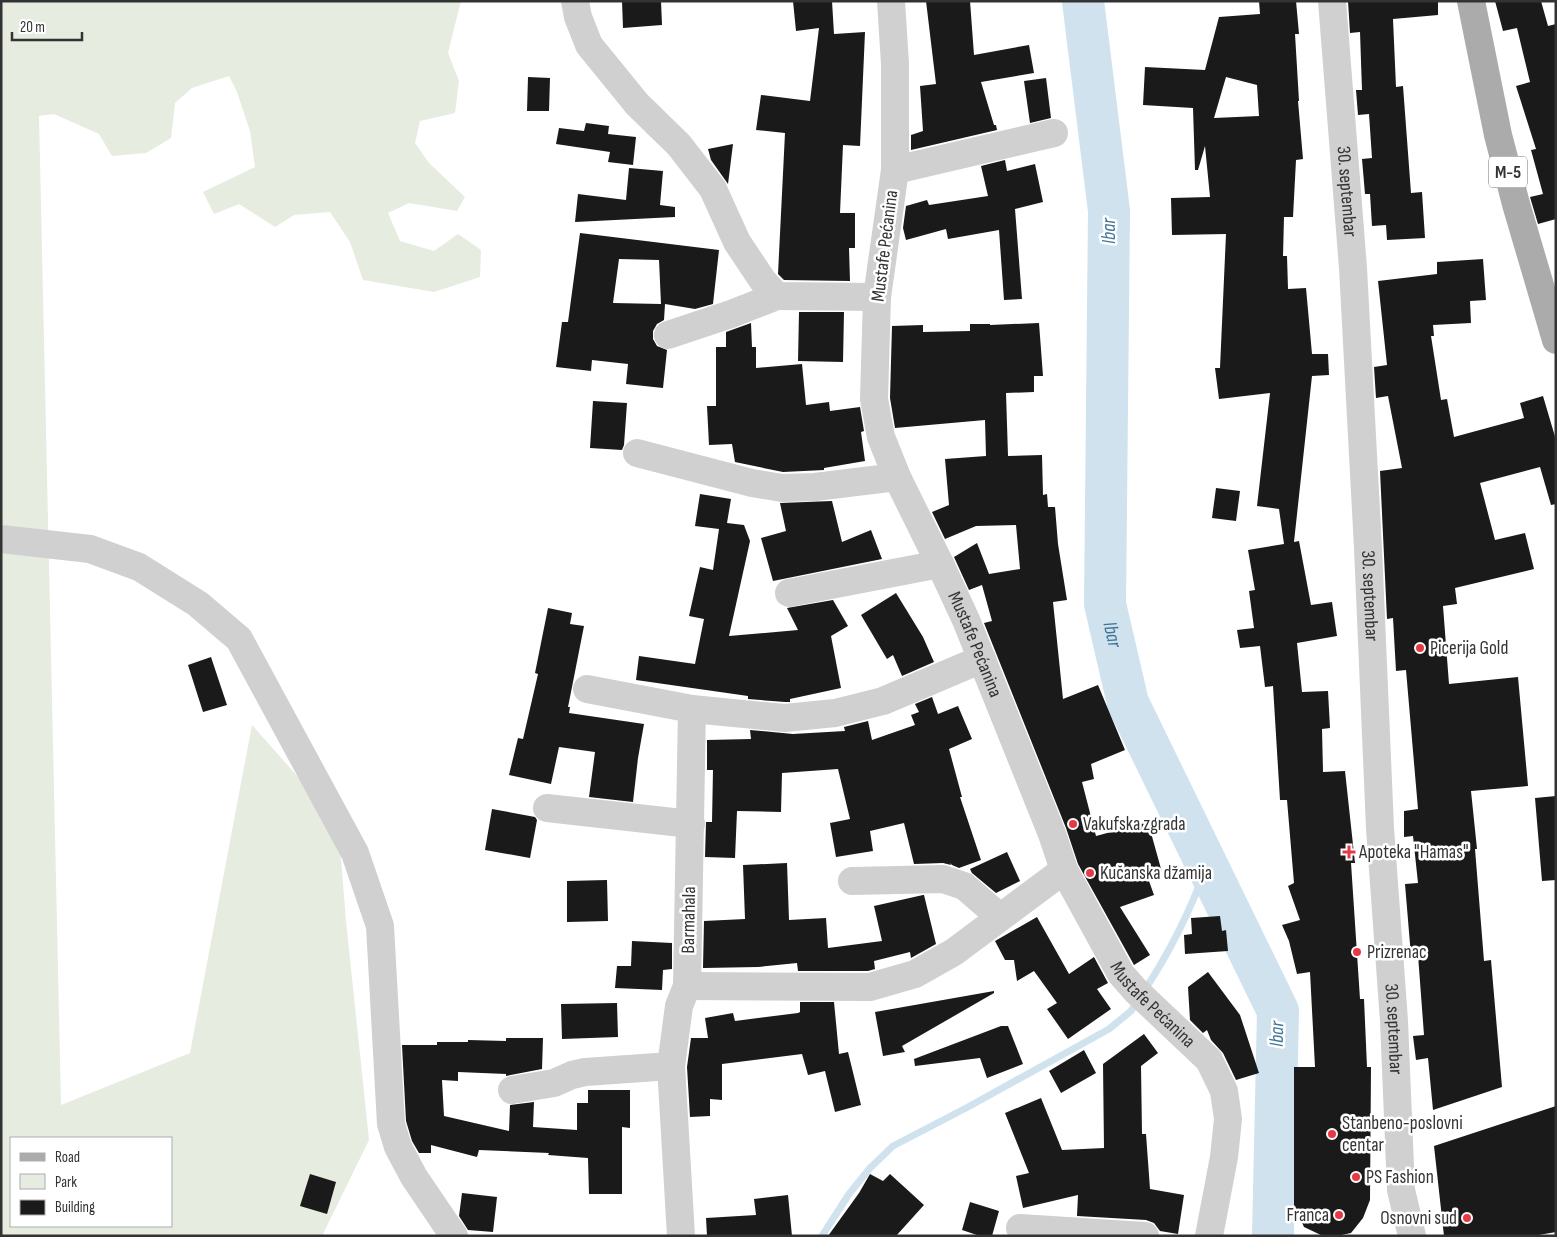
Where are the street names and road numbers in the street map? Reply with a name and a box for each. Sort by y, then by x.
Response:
street label: 30. septembar [1332,145,1362,238]
road number: M-5 [1489,156,1527,188]
street label: Mustafe Pećanina [867,189,903,303]
street label: 30. septembar [1357,550,1384,642]
street label: Mustafe Pećanina [943,588,1007,701]
street label: Barmahala [677,886,701,954]
street label: Mustafe Pećanina [1105,958,1200,1053]
street label: 30. septembar [1380,983,1408,1075]

